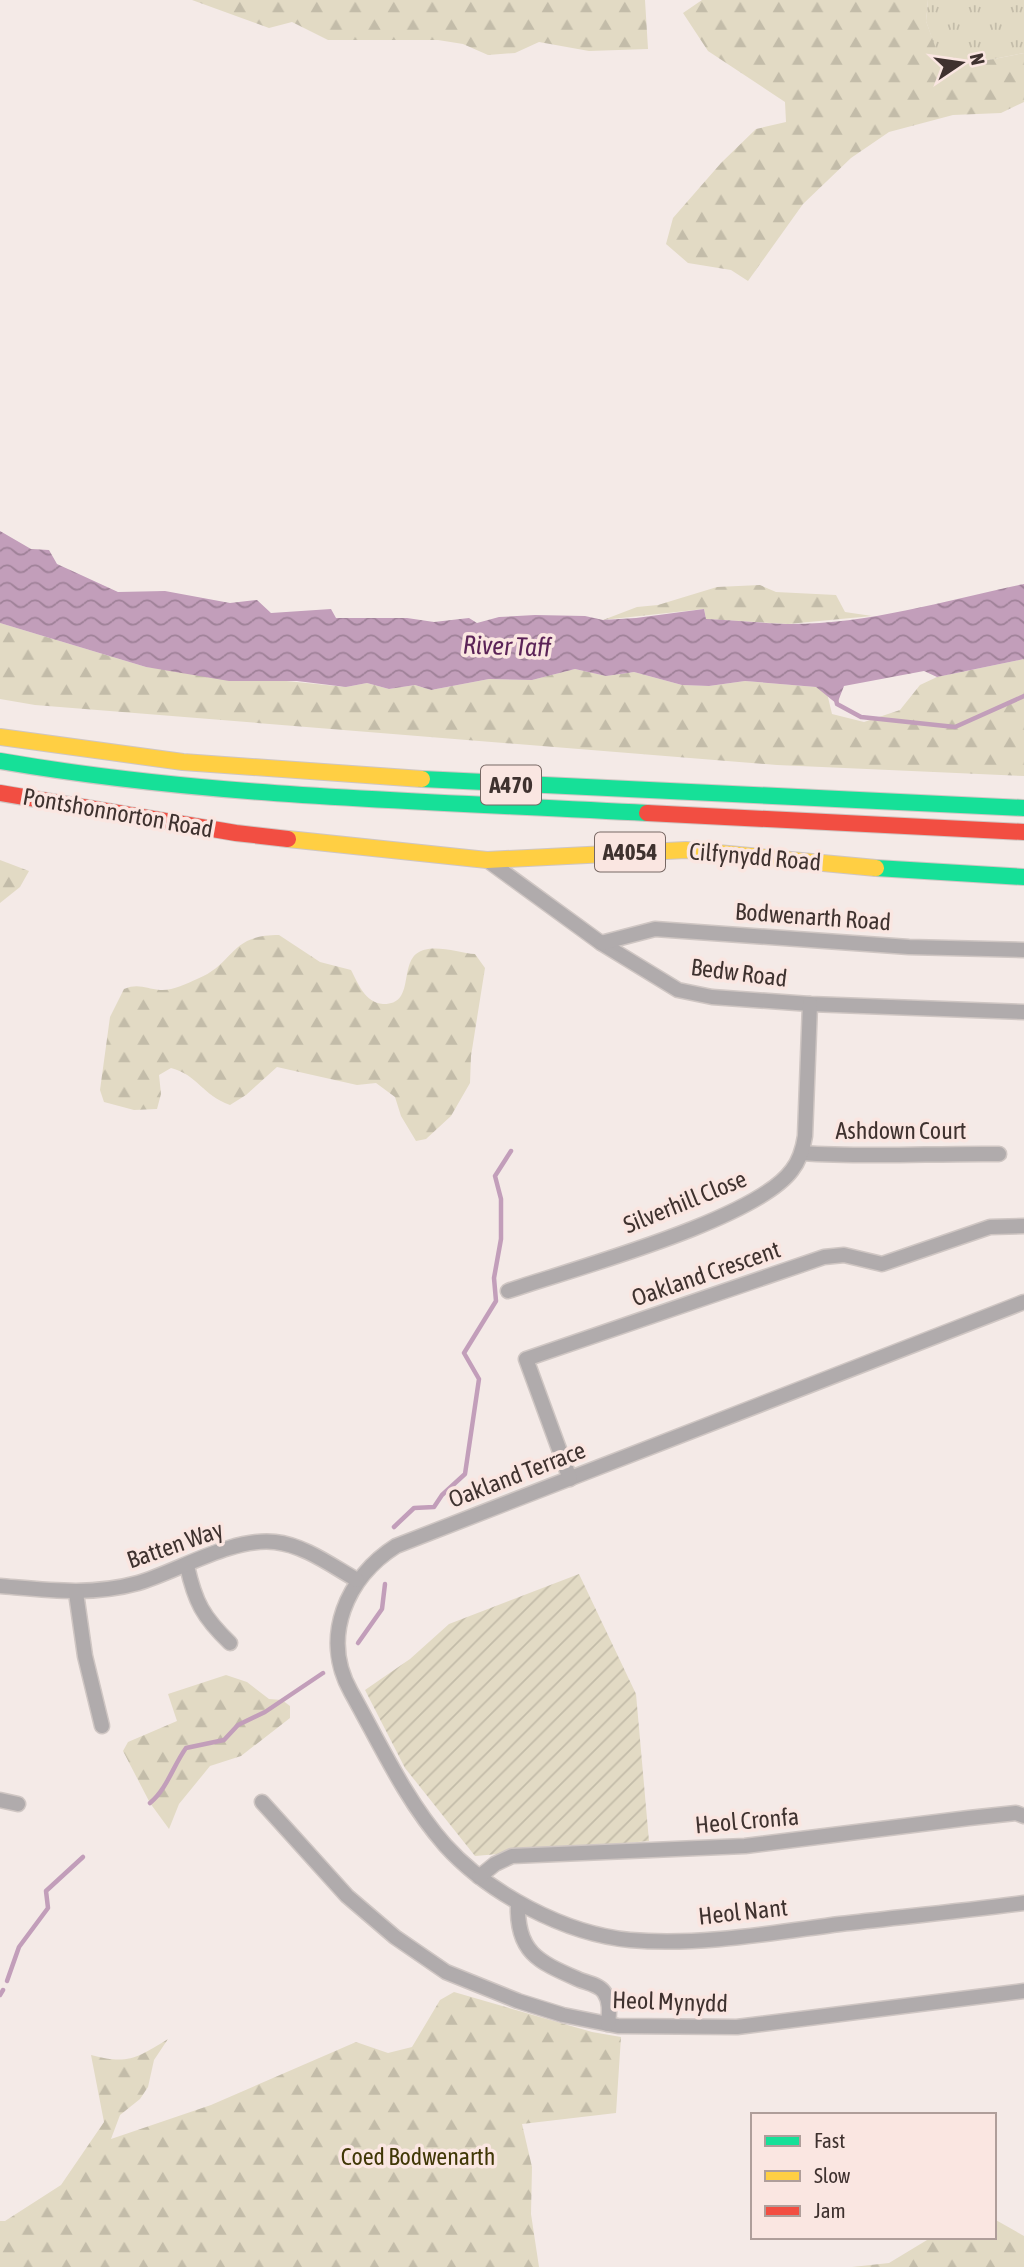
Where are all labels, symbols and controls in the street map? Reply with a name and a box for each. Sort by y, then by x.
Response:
north arrow [926,28,996,98]
text: N [966,51,990,67]
water label: River Taff [462,629,553,663]
road number: A470 [481,765,541,804]
street label: Pontshonnorton Road [21,782,215,843]
road number: A4054 [595,832,665,872]
street label: Cilfynydd Road [688,837,822,876]
street label: Bodwenarth Road [734,898,892,935]
street label: Bedw Road [689,953,789,992]
street label: Ashdown Court [836,1117,967,1144]
street label: Silverhill Close [619,1165,750,1238]
street label: Oakland Crescent [628,1235,784,1312]
street label: Oakland Terrace [445,1436,589,1513]
street label: Batten Way [123,1516,226,1574]
street label: Heol Cronfa [694,1803,800,1838]
street label: Heol Nant [697,1893,789,1930]
street label: Heol Mynydd [612,1986,728,2017]
legend [751,2113,996,2239]
text: Fast [814,2128,845,2152]
park label: Coed Bodwenarth [341,2143,495,2170]
text: Slow [814,2163,851,2187]
text: Jam [814,2198,846,2222]

